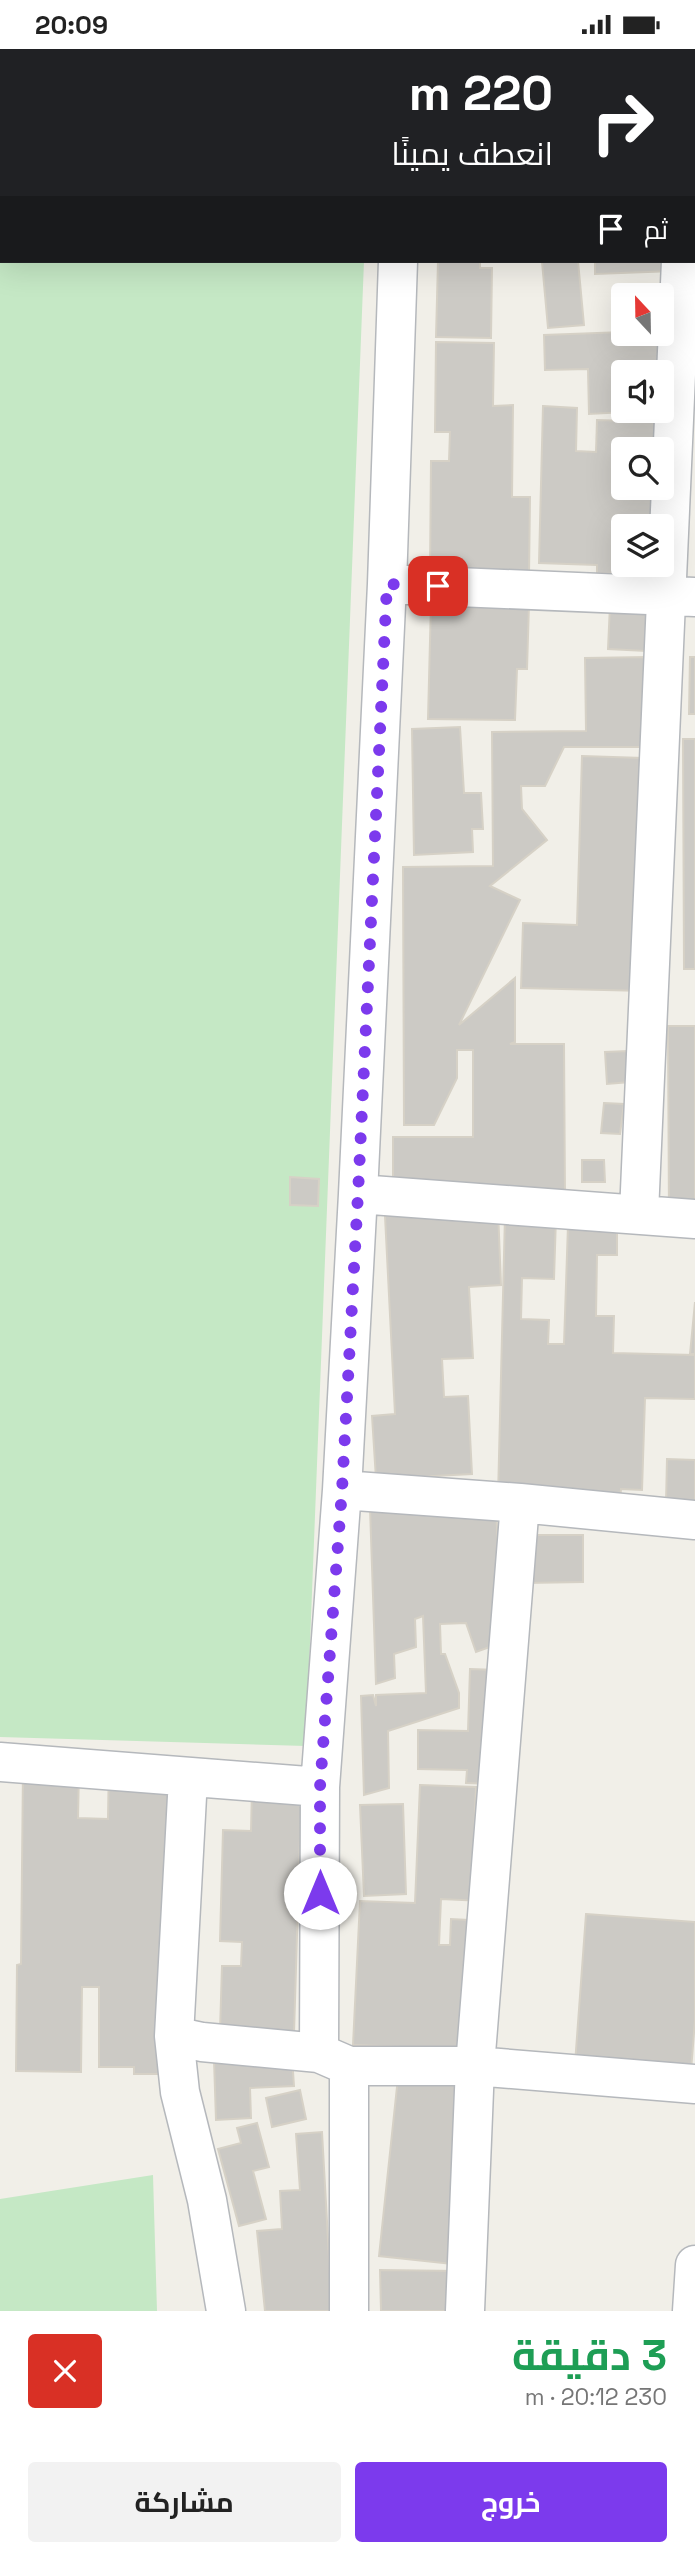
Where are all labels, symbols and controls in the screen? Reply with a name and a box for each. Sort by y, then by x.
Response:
text: 20:09 [35,8,108,42]
text: 220 m [409,62,553,124]
icon: right [577,77,668,168]
text: انعطف يمينًا [391,134,553,174]
icon: arrive [592,210,630,248]
text: ثم [644,213,668,247]
north arrow [611,283,674,347]
map controls [611,283,674,577]
button: sound [611,360,674,423]
button: search [611,437,674,500]
button: layers [611,514,674,577]
pin [408,556,468,616]
icon: arrive [419,567,457,605]
position arrow [283,1856,357,1930]
text: 3 دقيقة [512,2329,667,2382]
button: close [28,2334,102,2408]
text: 230 m · 20:12 [525,2382,667,2412]
button: مشاركة [28,2462,341,2542]
button: خروج [355,2462,667,2542]

